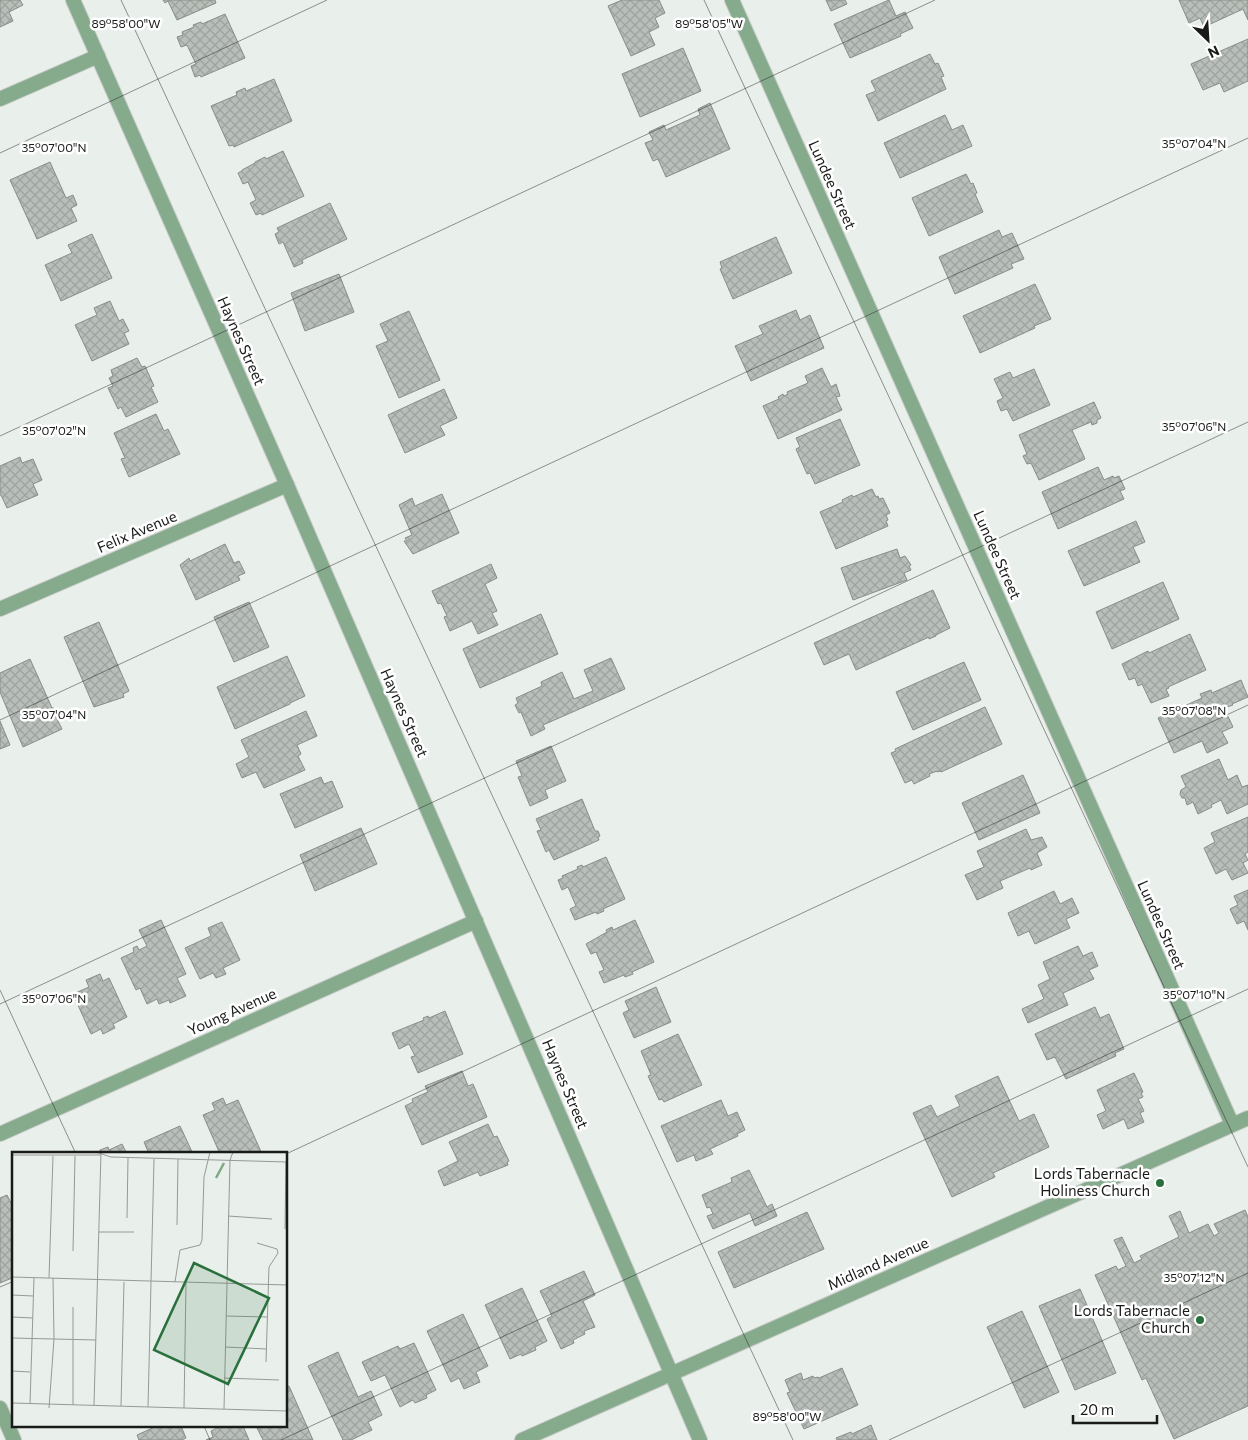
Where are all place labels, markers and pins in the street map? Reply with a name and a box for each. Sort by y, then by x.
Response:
place label: Lords Tabernacle Holiness Church [1034,1164,1150,1199]
marker: Lords Tabernacle Holiness Church [1154,1177,1166,1189]
place label: Lords Tabernacle Church [1074,1301,1190,1336]
marker: Lords Tabernacle Church [1194,1314,1206,1326]

